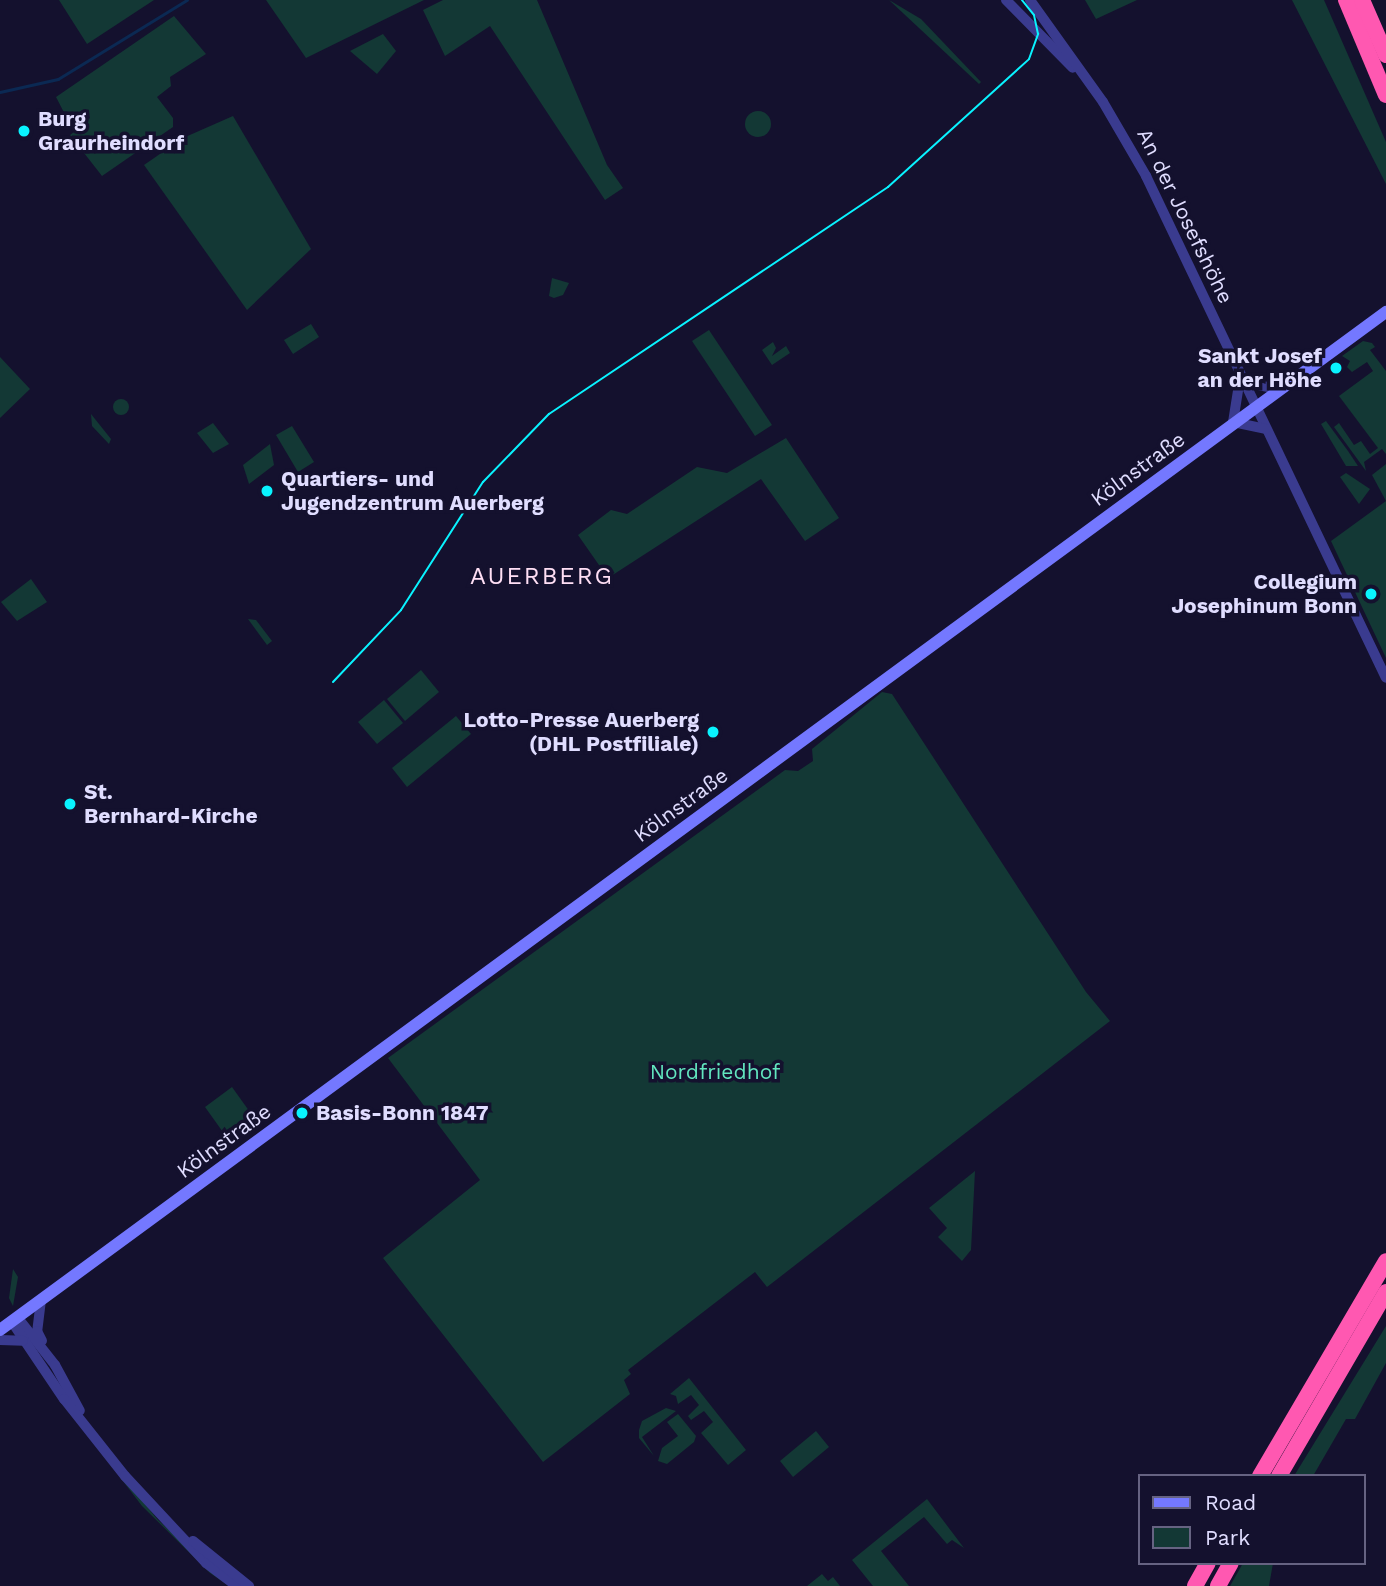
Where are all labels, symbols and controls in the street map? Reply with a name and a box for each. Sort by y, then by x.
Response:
place label: Burg Graurheindorf [38,106,184,156]
marker: Burg Graurheindorf [16,123,32,139]
street label: An der Josefshöhe [1131,124,1239,308]
place label: Sankt Josef an der Höhe [1197,343,1322,393]
marker: Sankt Josef an der Höhe [1328,360,1344,376]
street label: Kölnstraße [1086,426,1190,512]
place label: Quartiers- und Jugendzentrum Auerberg [281,466,544,516]
marker: Quartiers- und Jugendzentrum Auerberg [259,483,275,499]
district label: AUERBERG [471,563,613,591]
place label: Collegium Josephinum Bonn [1171,569,1357,619]
marker: Collegium Josephinum Bonn [1363,586,1379,602]
place label: Lotto-Presse Auerberg (DHL Postfiliale) [463,707,699,757]
marker: Lotto-Presse Auerberg (DHL Postfiliale) [705,724,721,740]
street label: Kölnstraße [629,762,733,848]
place label: St. Bernhard-Kirche [84,779,258,829]
marker: St. Bernhard-Kirche [62,796,78,812]
park label: Nordfriedhof [650,1059,780,1085]
street label: Kölnstraße [172,1098,276,1184]
place label: Basis-Bonn 1847 [316,1100,489,1126]
marker: Basis-Bonn 1847 [294,1105,310,1121]
legend [1138,1474,1365,1565]
text: Road [1205,1490,1256,1515]
text: Park [1205,1525,1250,1550]

